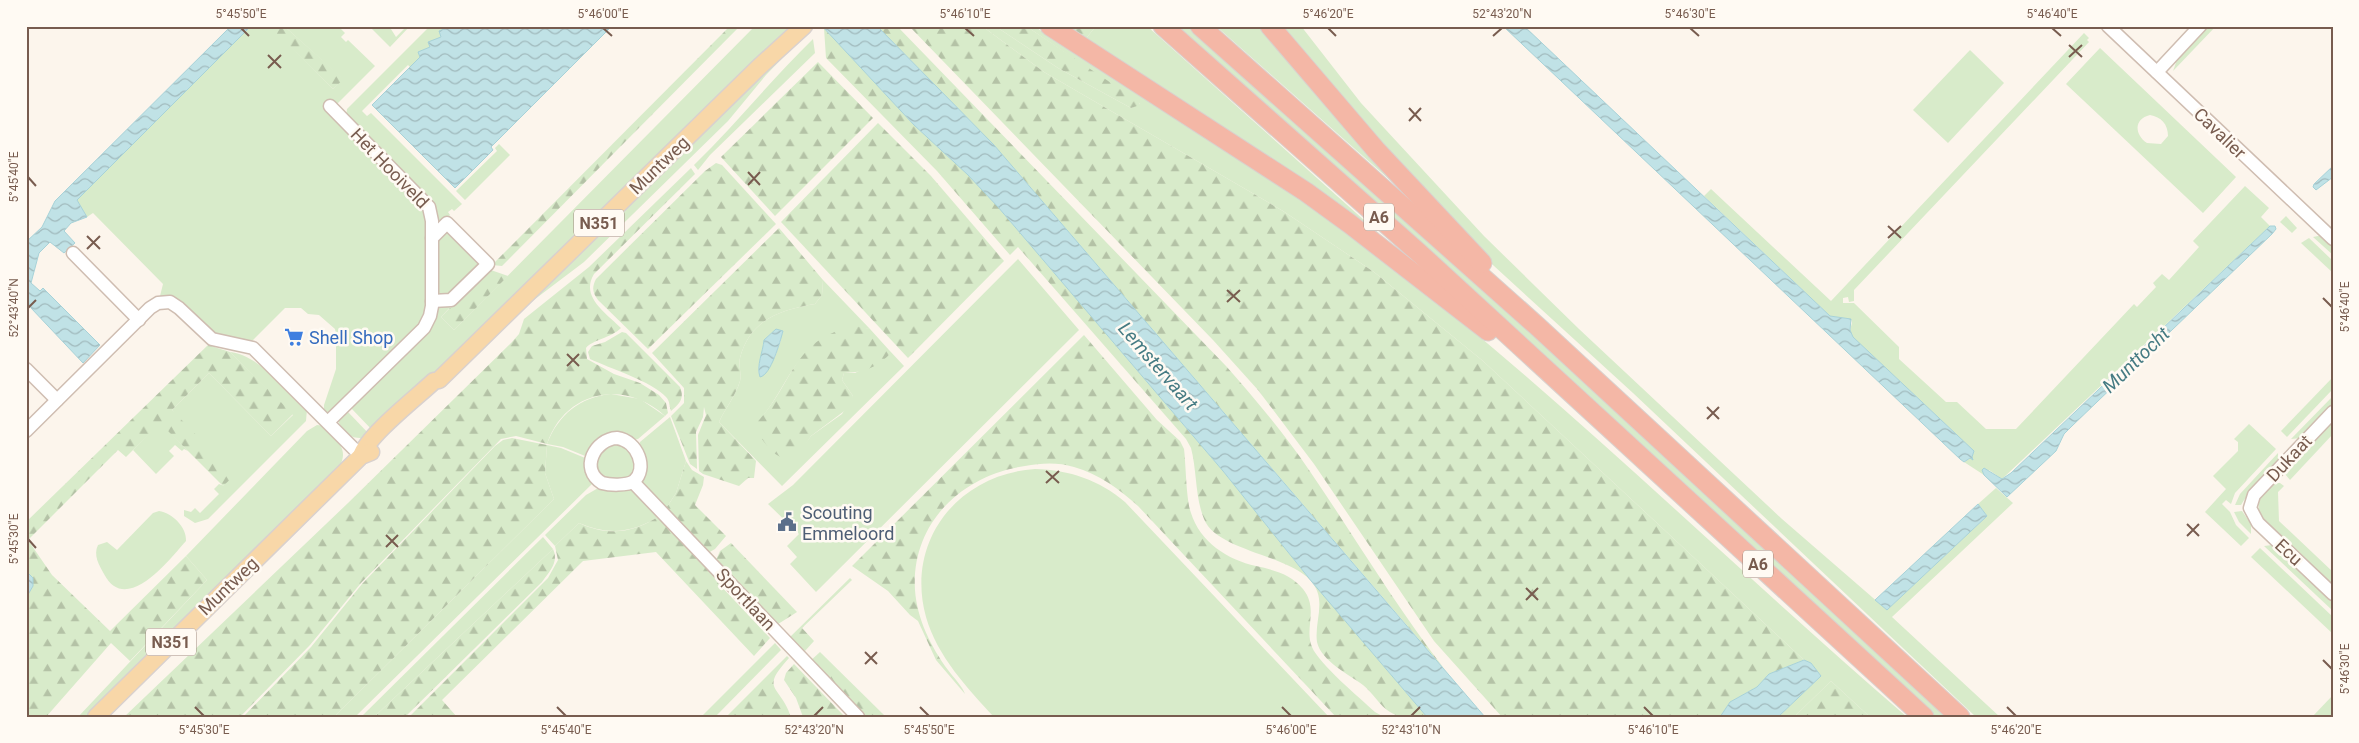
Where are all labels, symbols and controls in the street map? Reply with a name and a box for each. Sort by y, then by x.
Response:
text: 5°45'50"E [216,7,267,21]
text: 5°46'00"E [578,7,629,21]
text: 5°46'10"E [940,7,991,21]
text: 5°46'20"E [1303,7,1354,21]
text: 52°43'20"N [1472,7,1532,21]
text: 5°46'30"E [1665,7,1716,21]
text: 5°46'40"E [2027,7,2078,21]
street label: Cavalier [2190,103,2250,163]
street label: Het Hooiveld [347,124,433,212]
street label: Muntweg [625,132,693,198]
text: 5°45'40"E [7,151,21,202]
road number: A6 [1364,203,1394,230]
road number: N351 [574,210,624,237]
text: 52°43'40"N [7,278,21,338]
text: 5°46'40"E [2338,281,2352,332]
water label: Lemstervaart [1114,317,1203,415]
water label: Munttocht [2098,322,2175,398]
supermarket icon: Shell Shop [283,326,305,348]
place label: Shell Shop [309,327,393,348]
street label: Dukaat [2262,430,2316,486]
place label: Scouting Emmeloord [802,502,894,544]
public building icon: Scouting Emmeloord [776,511,798,533]
text: 5°45'30"E [7,513,21,564]
street label: Ecu [2271,534,2307,570]
road number: A6 [1743,550,1773,578]
street label: Muntweg [194,553,262,619]
street label: Sportlaan [712,564,780,634]
road number: N351 [146,628,196,656]
text: 5°46'30"E [2338,643,2352,694]
text: 5°45'30"E [179,723,230,737]
text: 5°45'40"E [541,723,592,737]
text: 52°43'20"N [784,723,844,737]
text: 5°45'50"E [904,723,955,737]
text: 5°46'00"E [1266,723,1317,737]
text: 52°43'10"N [1381,723,1441,737]
text: 5°46'10"E [1628,723,1679,737]
text: 5°46'20"E [1991,723,2042,737]

